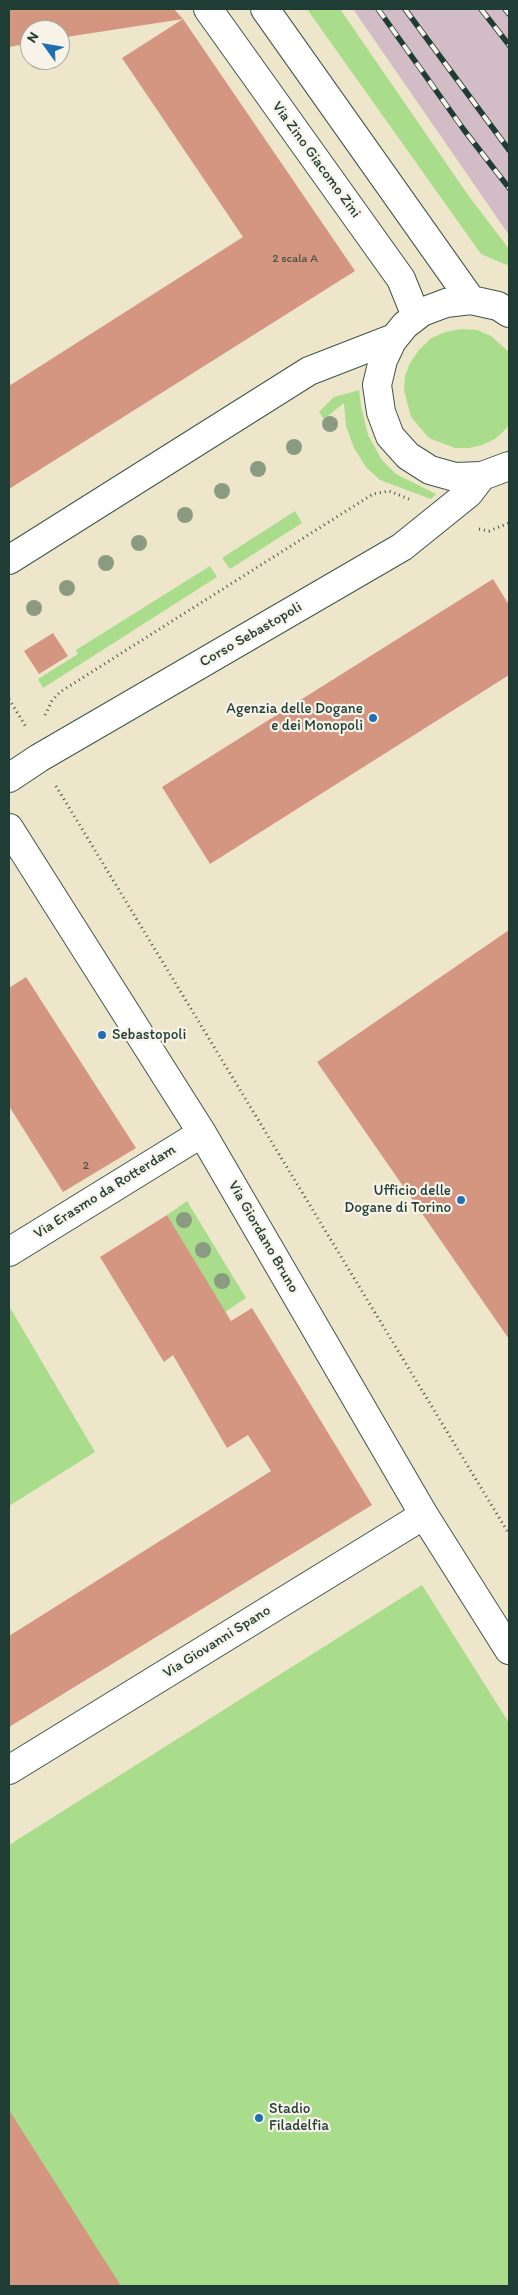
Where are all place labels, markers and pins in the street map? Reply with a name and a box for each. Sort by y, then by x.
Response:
place label: Agenzia delle Dogane e dei Monopoli [226,700,363,735]
marker: Agenzia delle Dogane e dei Monopoli [367,712,379,724]
place label: Sebastopoli [112,1026,186,1044]
marker: Sebastopoli [96,1029,108,1041]
place label: Ufficio delle Dogane di Torino [344,1182,451,1217]
marker: Ufficio delle Dogane di Torino [455,1194,467,1206]
place label: Stadio Filadelfia [269,2100,329,2135]
marker: Stadio Filadelfia [253,2112,265,2124]

